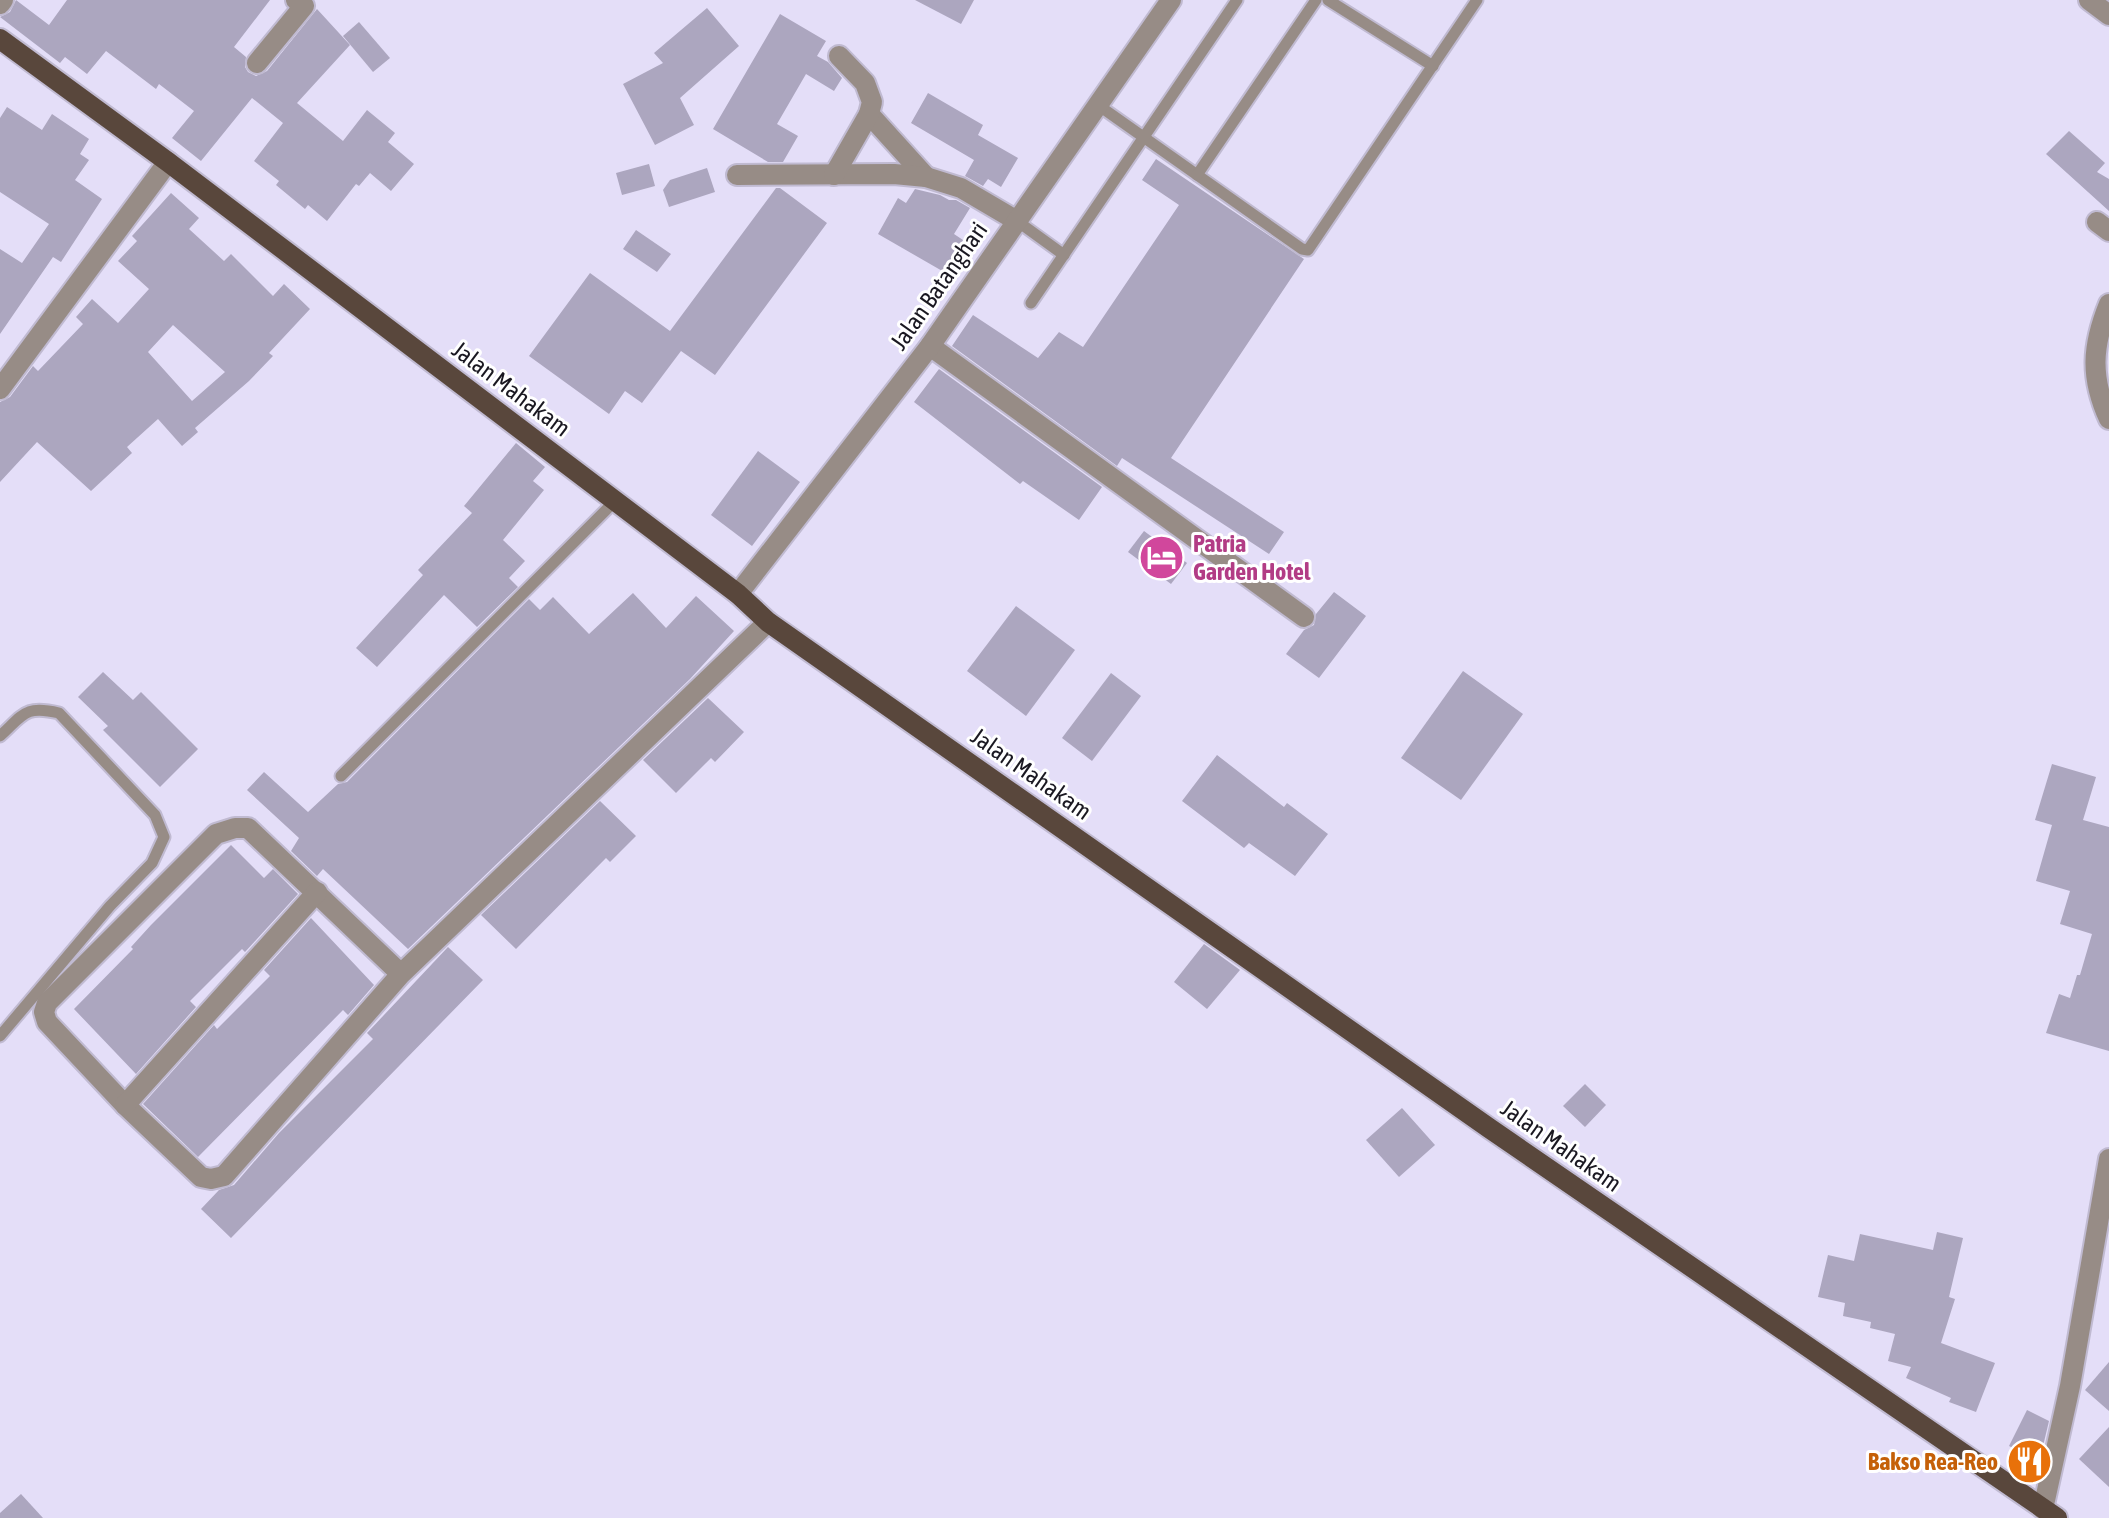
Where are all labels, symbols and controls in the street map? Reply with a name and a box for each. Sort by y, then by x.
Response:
street label: Jalan Batanghari [885,217,992,355]
street label: Jalan Mahakam [447,336,575,442]
place label: Patria Garden Hotel [1193,530,1311,585]
hotel icon: Patria Garden Hotel [1138,534,1186,582]
street label: Jalan Mahakam [966,722,1097,825]
street label: Jalan Mahakam [1496,1094,1627,1197]
restaurant icon: Bakso Rea-Reo [2005,1438,2053,1486]
place label: Bakso Rea-Reo [1868,1448,1998,1475]

